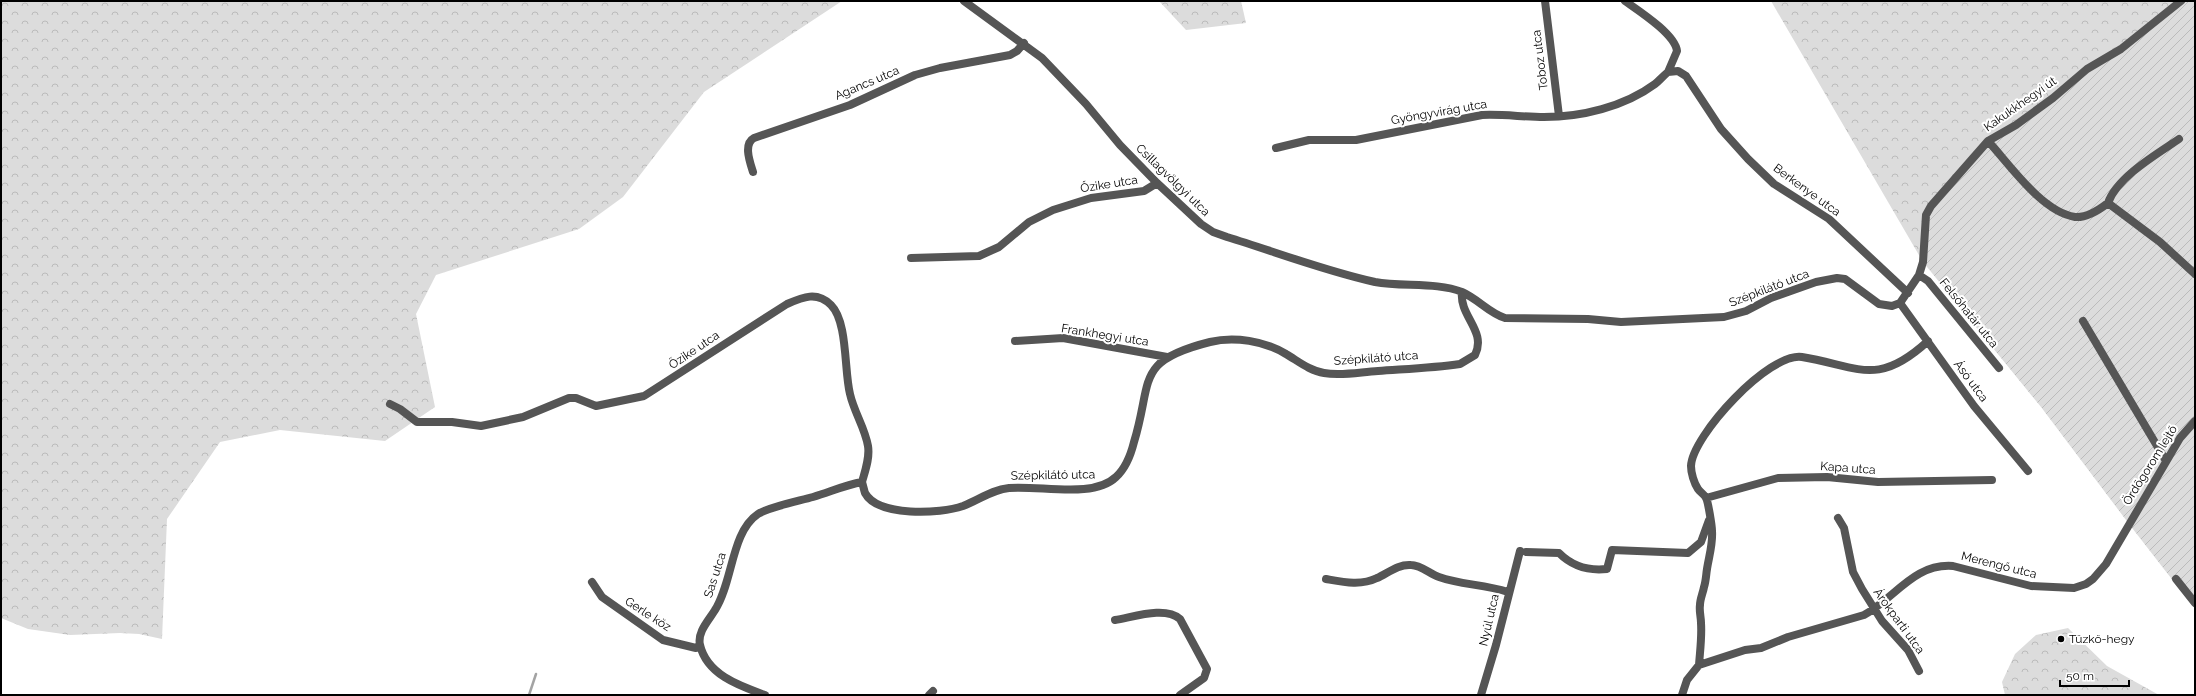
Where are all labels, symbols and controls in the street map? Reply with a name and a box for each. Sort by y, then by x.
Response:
street label: Toboz utca [1529,29,1551,91]
street label: Agancs utca [833,63,901,103]
street label: Kakukkhegyi út [1981,74,2059,134]
street label: Gyöngyvirág utca [1390,97,1488,127]
street label: Csillagvölgyi utca [1133,141,1213,219]
street label: Berkenye utca [1771,161,1843,219]
street label: Őzike utca [1079,173,1139,195]
street label: Szépkilátó utca [1727,266,1811,310]
street label: Felsőhatár utca [1937,276,2001,350]
street label: Frankhegyi utca [1060,321,1150,349]
street label: Őzike utca [666,328,722,372]
street label: Szépkilátó utca [1333,348,1419,368]
street label: Ásó utca [1951,358,1991,404]
street label: Ördögorom lejtő [2120,422,2180,508]
street label: Kapa utca [1820,459,1876,477]
street label: Szépkilátó utca [1011,467,1095,483]
street label: Merengő utca [1960,549,2038,581]
street label: Sas utca [701,551,729,599]
street label: Árokparti utca [1871,585,1927,657]
street label: Nyúl utca [1476,593,1502,647]
street label: Gerle köz [622,594,674,634]
place label: Tűzkő-hegy [2069,632,2135,646]
marker: Tűzkő-hegy [2056,634,2066,644]
scale bar [2060,662,2129,688]
text: 50 m [2066,669,2094,683]

